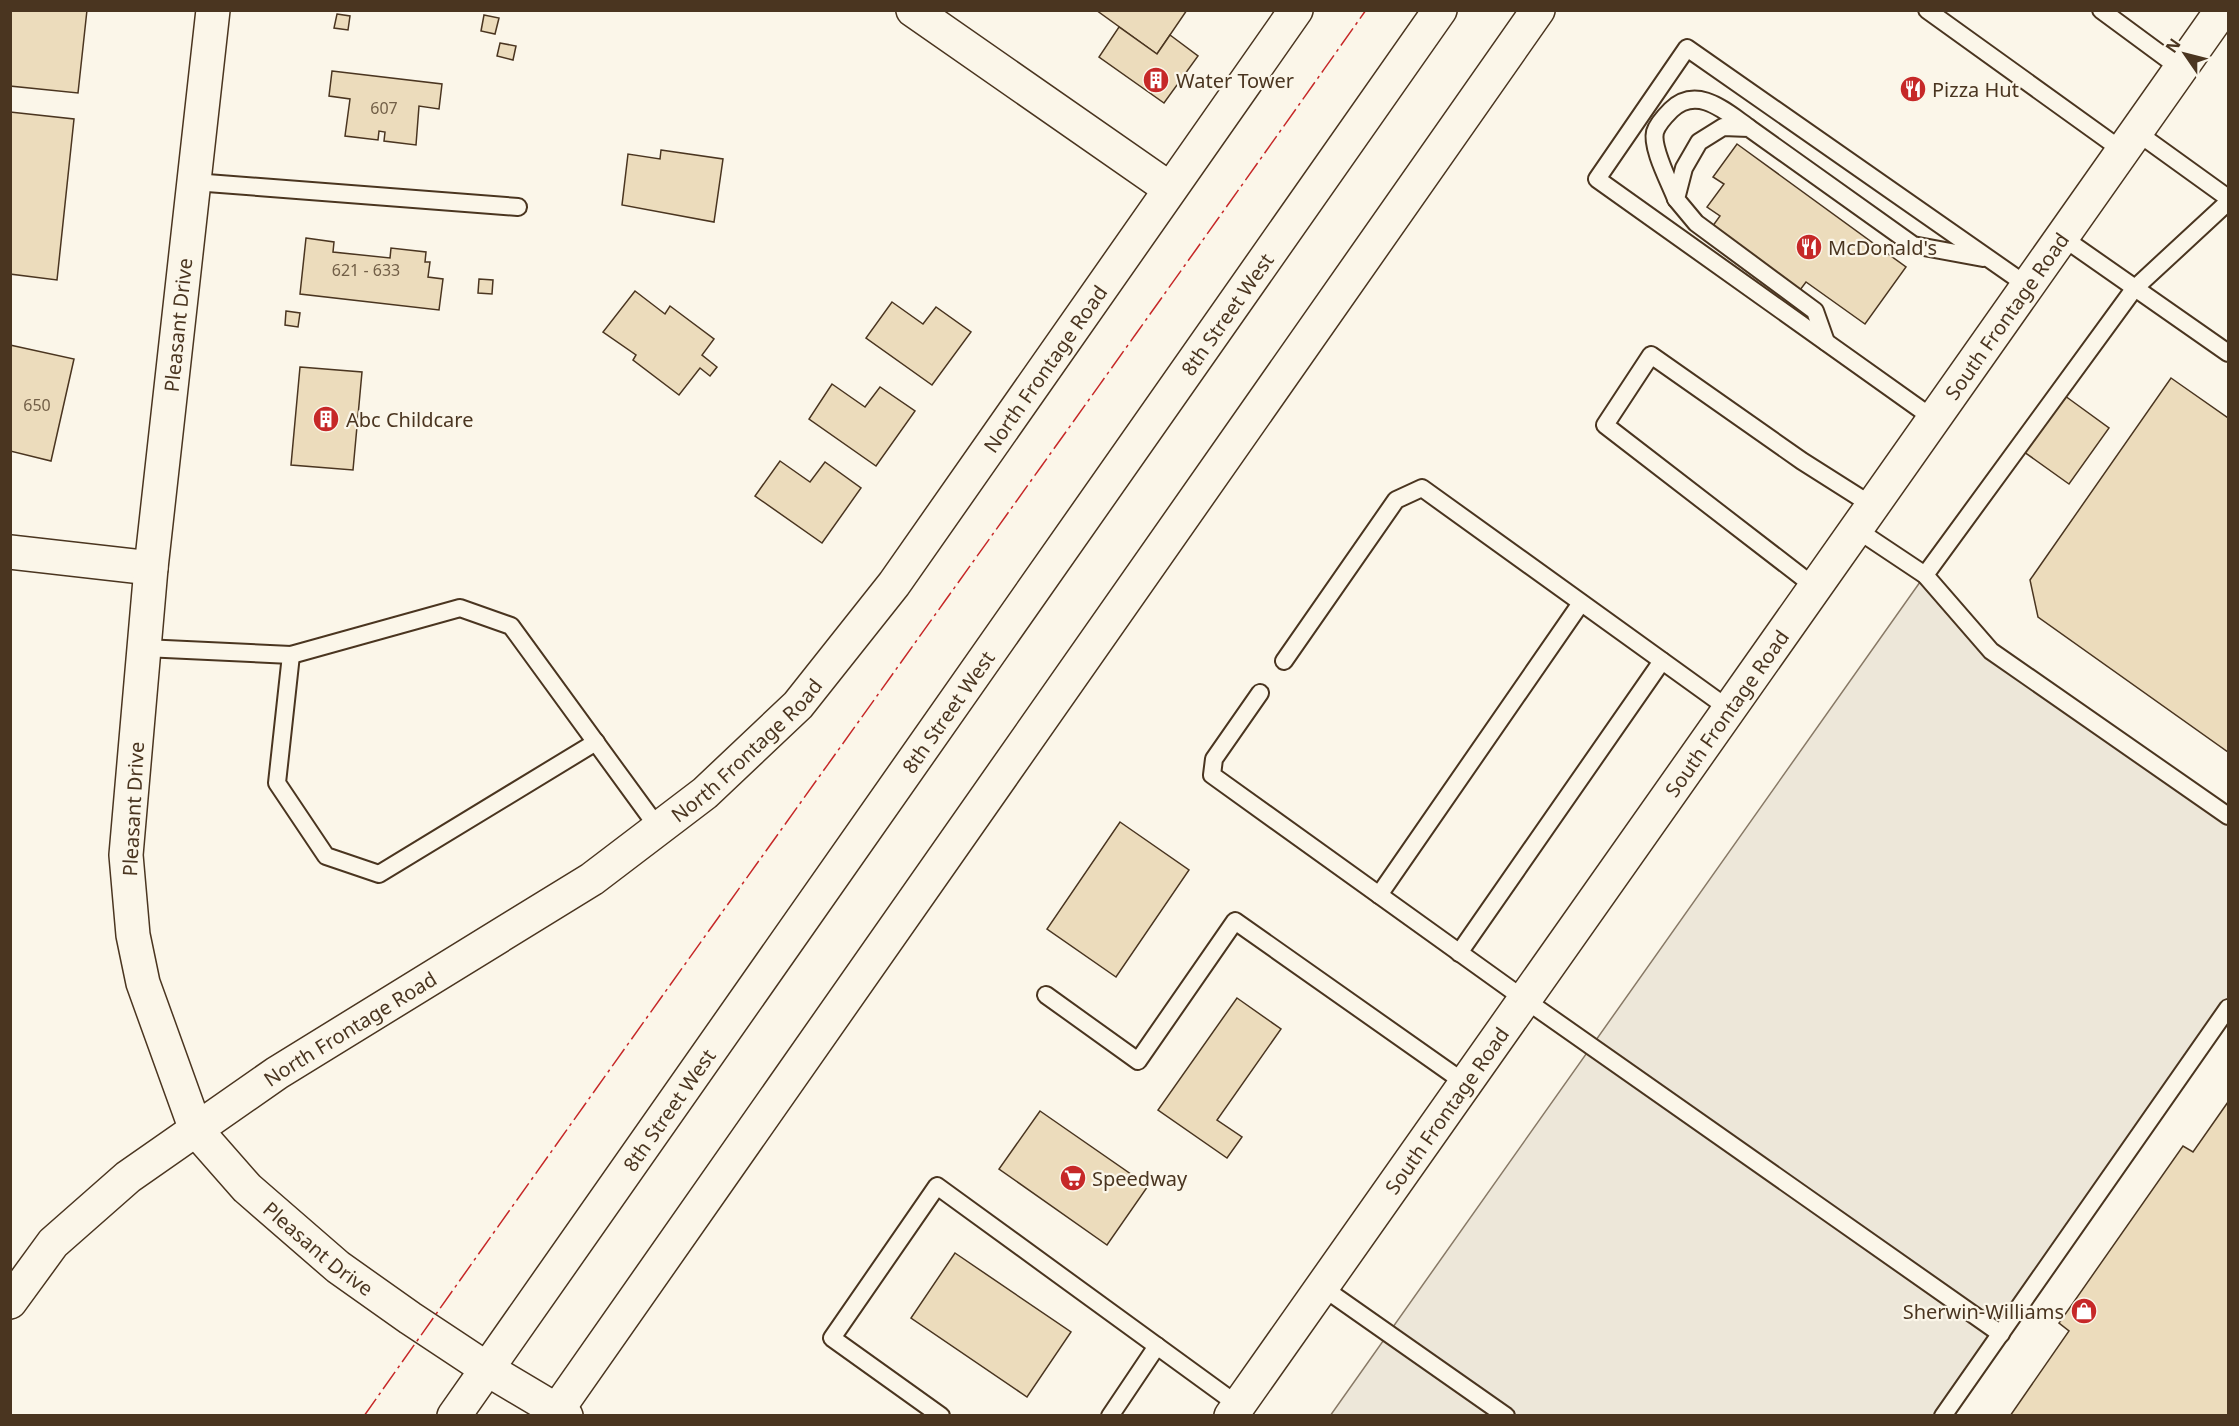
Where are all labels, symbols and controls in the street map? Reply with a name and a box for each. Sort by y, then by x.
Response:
north arrow [2155,24,2215,84]
text: N [2160,34,2185,57]
building icon: Water Tower [1141,65,1171,95]
place label: Water Tower [1176,67,1294,94]
restaurant icon: Pizza Hut [1898,74,1928,104]
place label: Pizza Hut [1932,76,2019,103]
house number: 607 [370,97,398,119]
street label: South Frontage Road [1938,227,2075,405]
restaurant icon: McDonald's [1794,232,1824,262]
place label: McDonald's [1828,234,1937,261]
street label: 8th Street West [1175,247,1279,381]
street label: Pleasant Drive [158,257,198,393]
house number: 621 - 633 [332,259,400,281]
street label: North Frontage Road [977,280,1113,458]
house number: 650 [23,394,51,416]
building icon: Abc Childcare [311,404,341,434]
place label: Abc Childcare [346,406,473,433]
street label: South Frontage Road [1658,624,1795,802]
street label: 8th Street West [895,645,1000,778]
street label: North Frontage Road [665,673,828,828]
street label: Pleasant Drive [116,741,150,877]
street label: North Frontage Road [258,965,441,1092]
street label: South Frontage Road [1378,1021,1515,1199]
street label: 8th Street West [616,1043,721,1176]
supermarket icon: Speedway [1058,1163,1088,1193]
place label: Speedway [1092,1165,1188,1192]
street label: Pleasant Drive [258,1195,379,1301]
shop icon: Sherwin-Williams [2069,1296,2099,1326]
place label: Sherwin-Williams [1903,1298,2064,1325]

